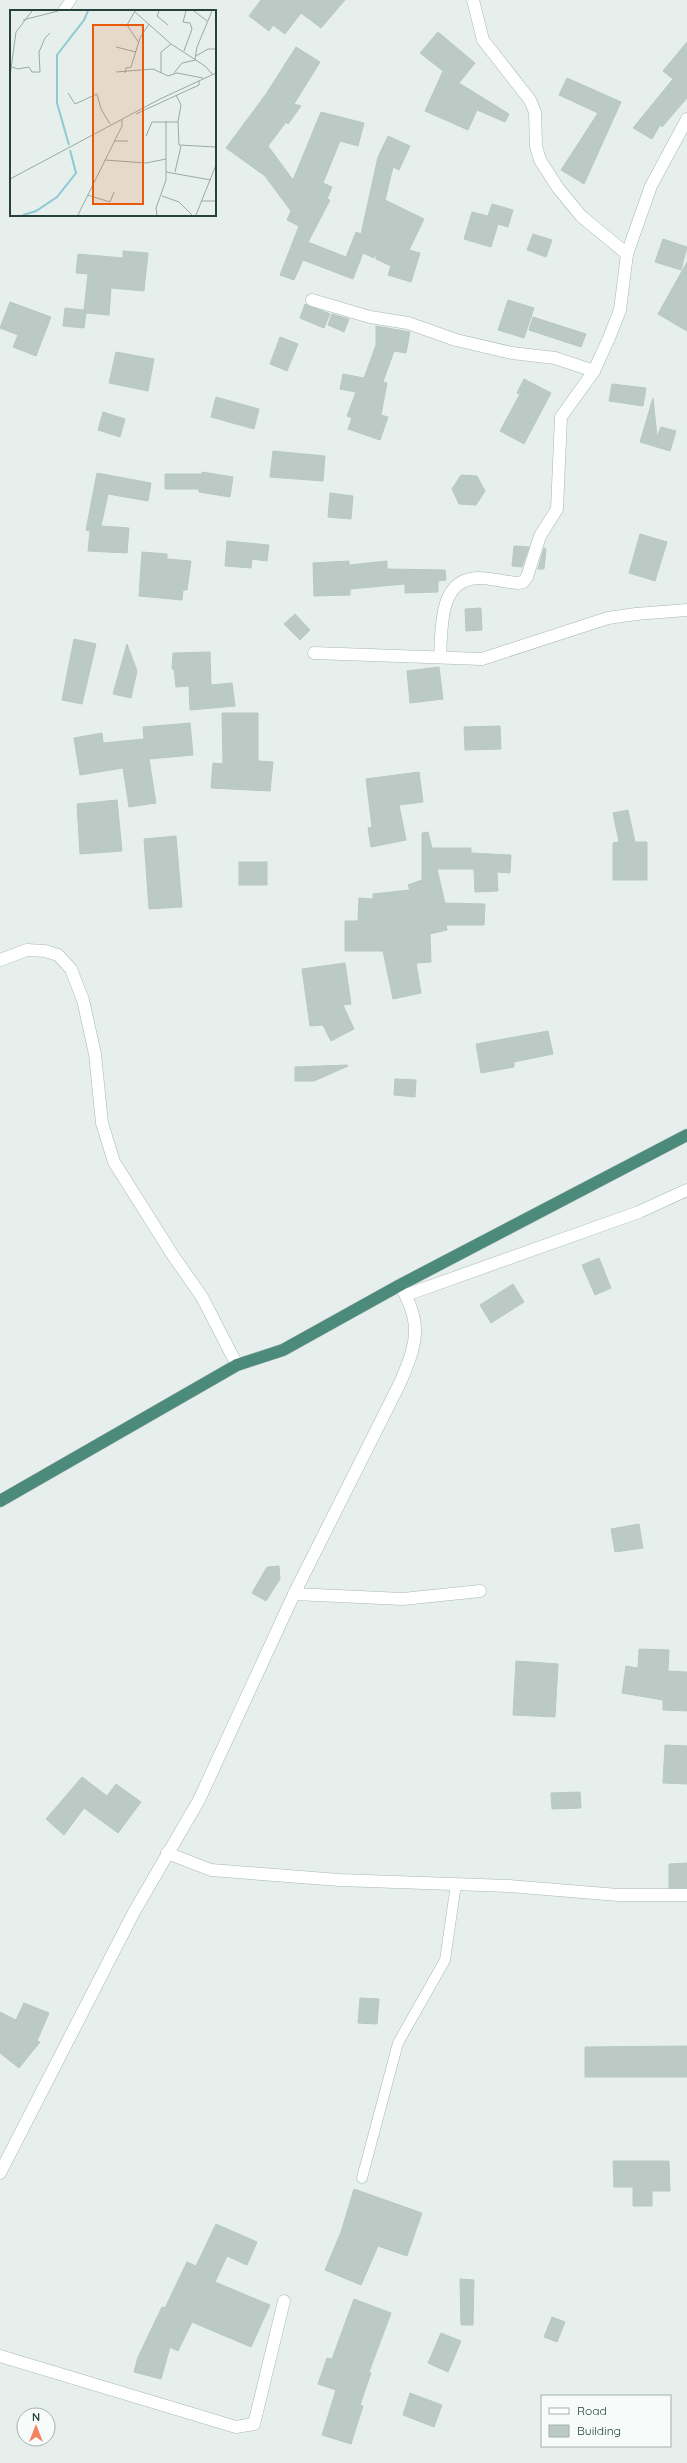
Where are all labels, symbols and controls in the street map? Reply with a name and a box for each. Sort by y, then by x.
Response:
inset map [10,10,216,216]
legend [541,2395,671,2447]
text: Road [577,2403,607,2418]
north arrow [16,2407,56,2447]
text: N [32,2410,40,2424]
text: Building [577,2423,621,2438]

